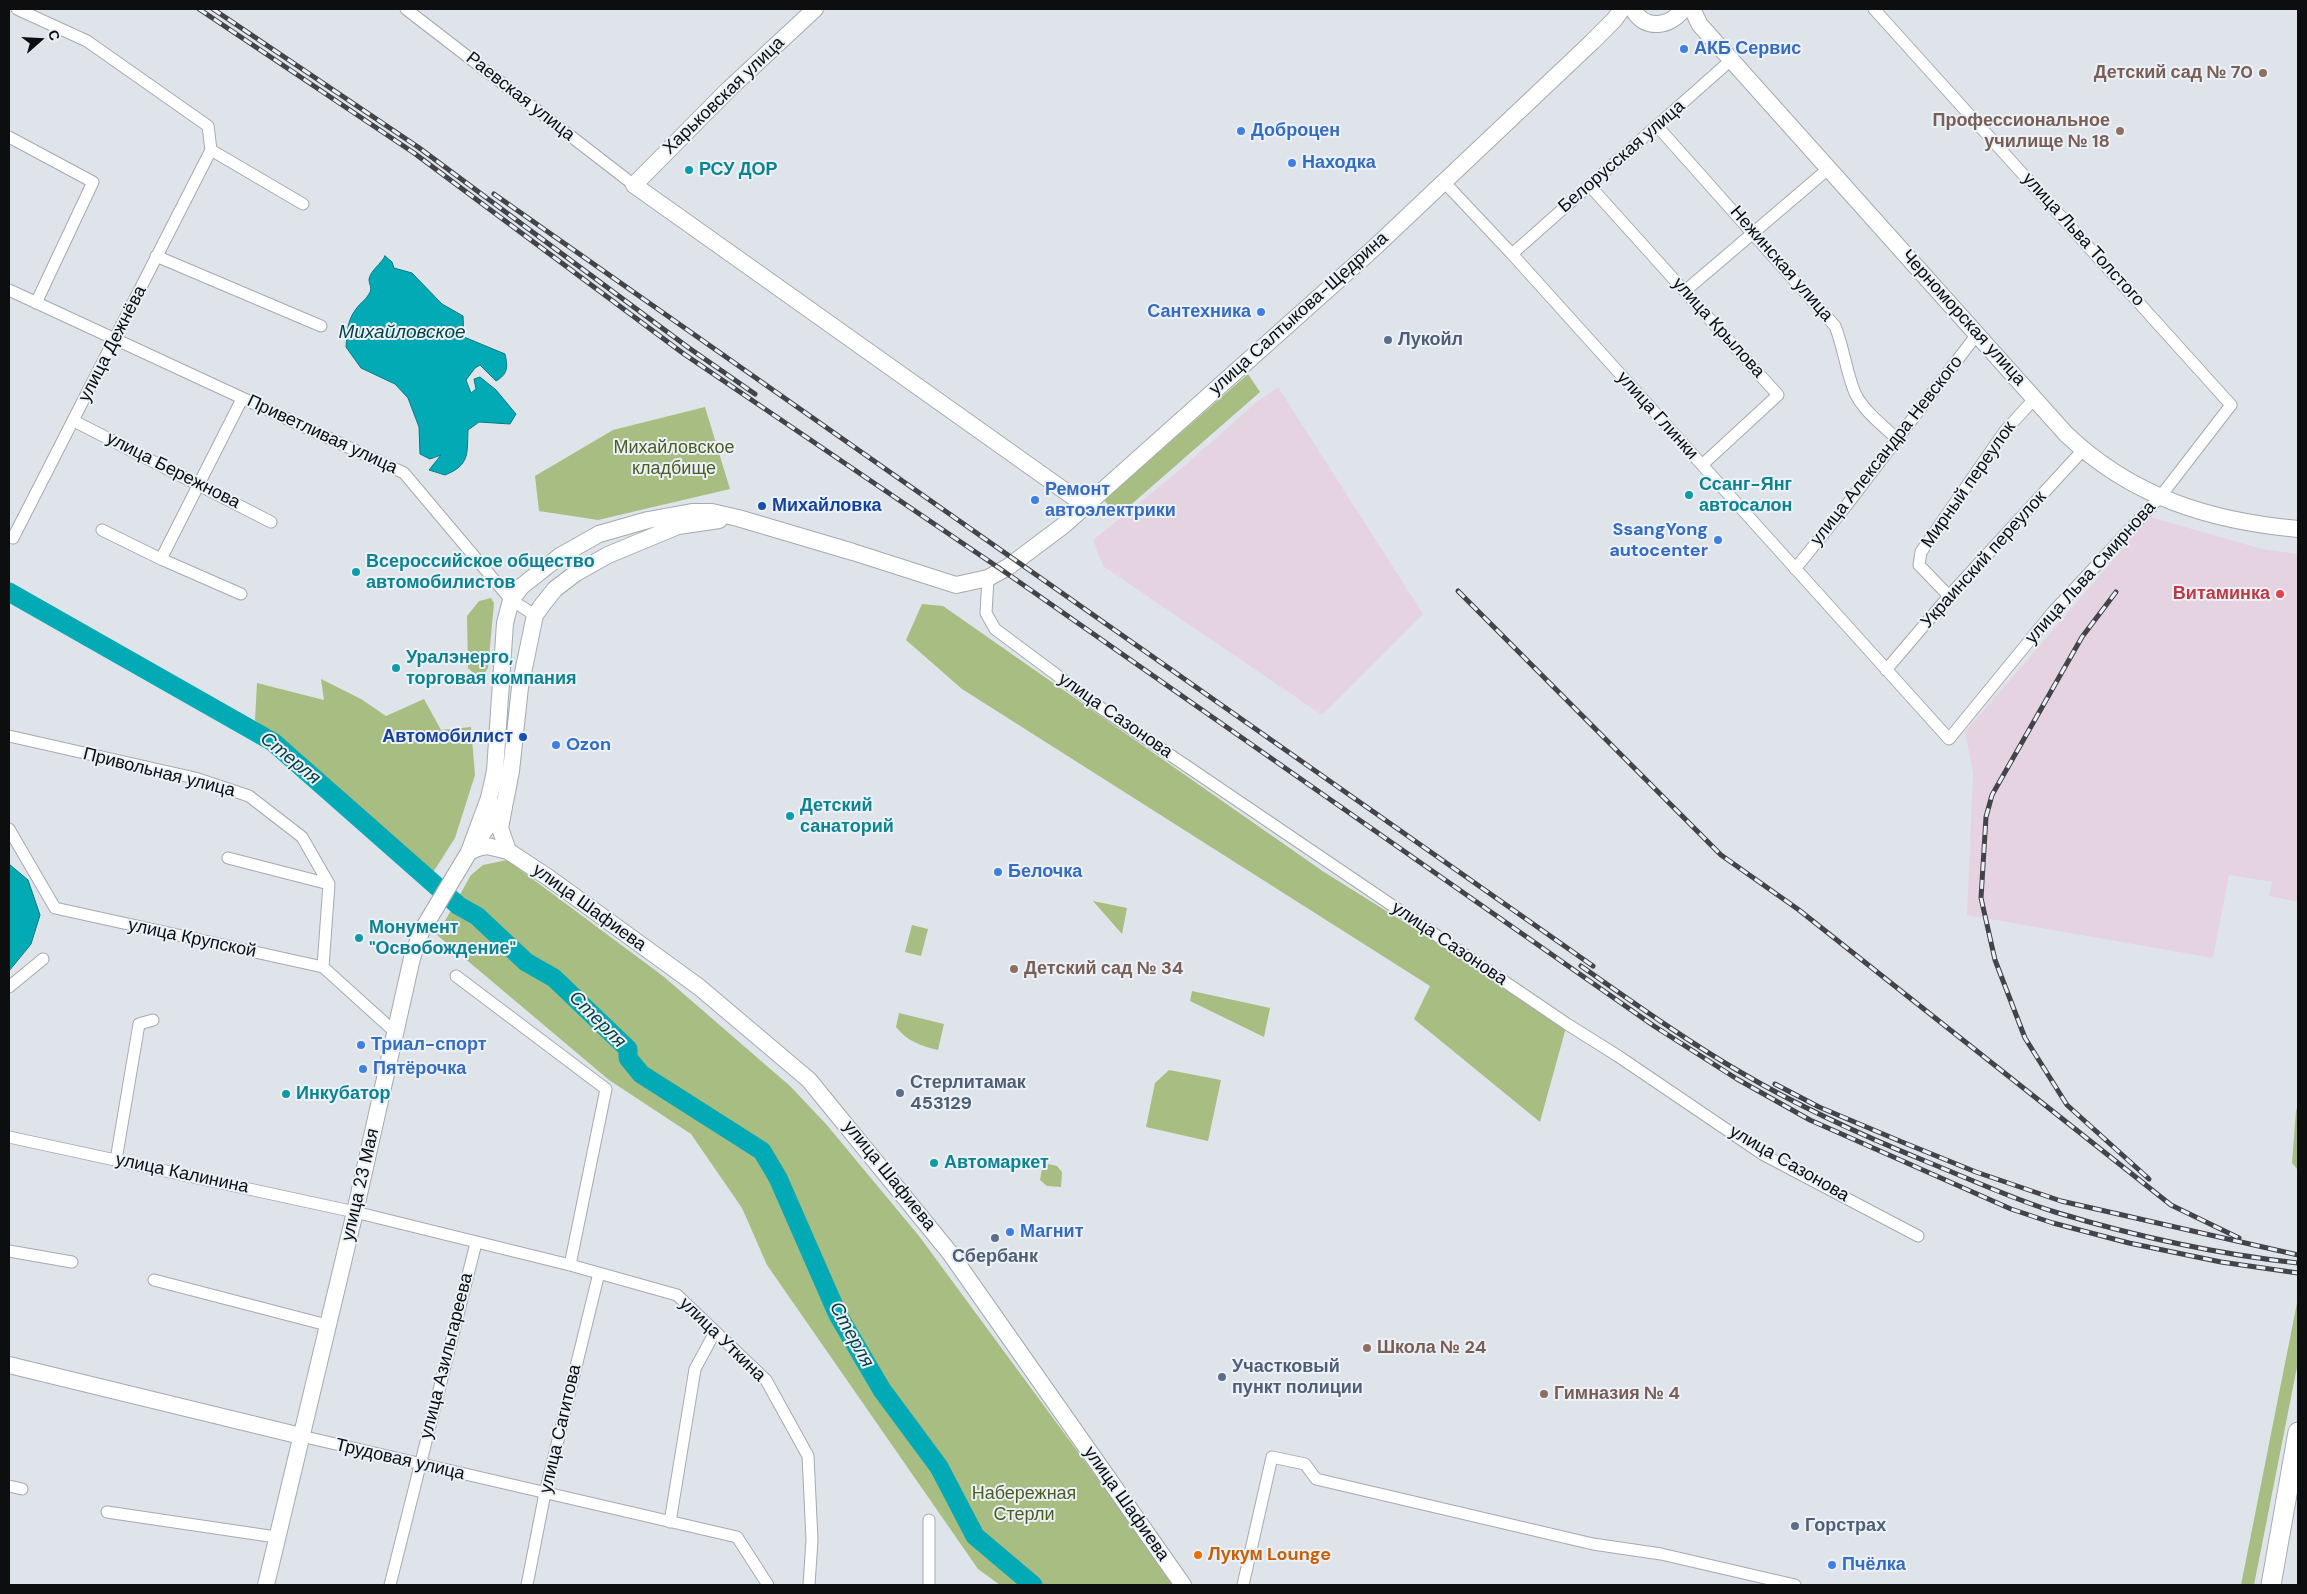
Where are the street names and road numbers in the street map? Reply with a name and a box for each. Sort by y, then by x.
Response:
street label: Харьковская улица [659,33,789,159]
street label: Раевская улица [461,48,579,146]
street label: Белорусская улица [1554,96,1690,218]
street label: улица Льва Толстого [2017,169,2149,311]
street label: Нежинская улица [1725,202,1837,326]
street label: улица Салтыкова-Щедрина [1205,228,1393,400]
street label: Черноморская улица [1896,246,2030,390]
street label: улица Крылова [1667,273,1769,383]
street label: улица Дежнёва [74,282,152,406]
street label: улица Александра Невского [1806,352,1968,550]
street label: улица Глинки [1612,367,1702,465]
street label: Приветливая улица [243,391,401,479]
street label: Мирный переулок [1917,418,2021,552]
street label: улица Бережнова [102,428,244,514]
street label: Украинский переулок [1917,487,2051,633]
street label: улица Льва Смирнова [2021,497,2161,649]
street label: улица Сазонова [1054,669,1176,763]
street label: Привольная улица [81,744,237,802]
street label: улица Шафиева [528,860,650,956]
street label: улица Сазонова [1387,897,1511,991]
street label: улица Крупской [126,915,258,963]
street label: улица Шафиева [838,1117,940,1235]
street label: улица Сазонова [1725,1121,1853,1207]
street label: улица 23 Мая [338,1127,384,1243]
street label: улица Калинина [114,1149,250,1199]
street label: улица Азильгареева [416,1271,478,1441]
street label: улица Уткина [674,1293,770,1387]
street label: улица Сагитова [536,1362,586,1496]
street label: Трудовая улица [333,1435,467,1485]
street label: улица Шафиева [1078,1443,1174,1565]

